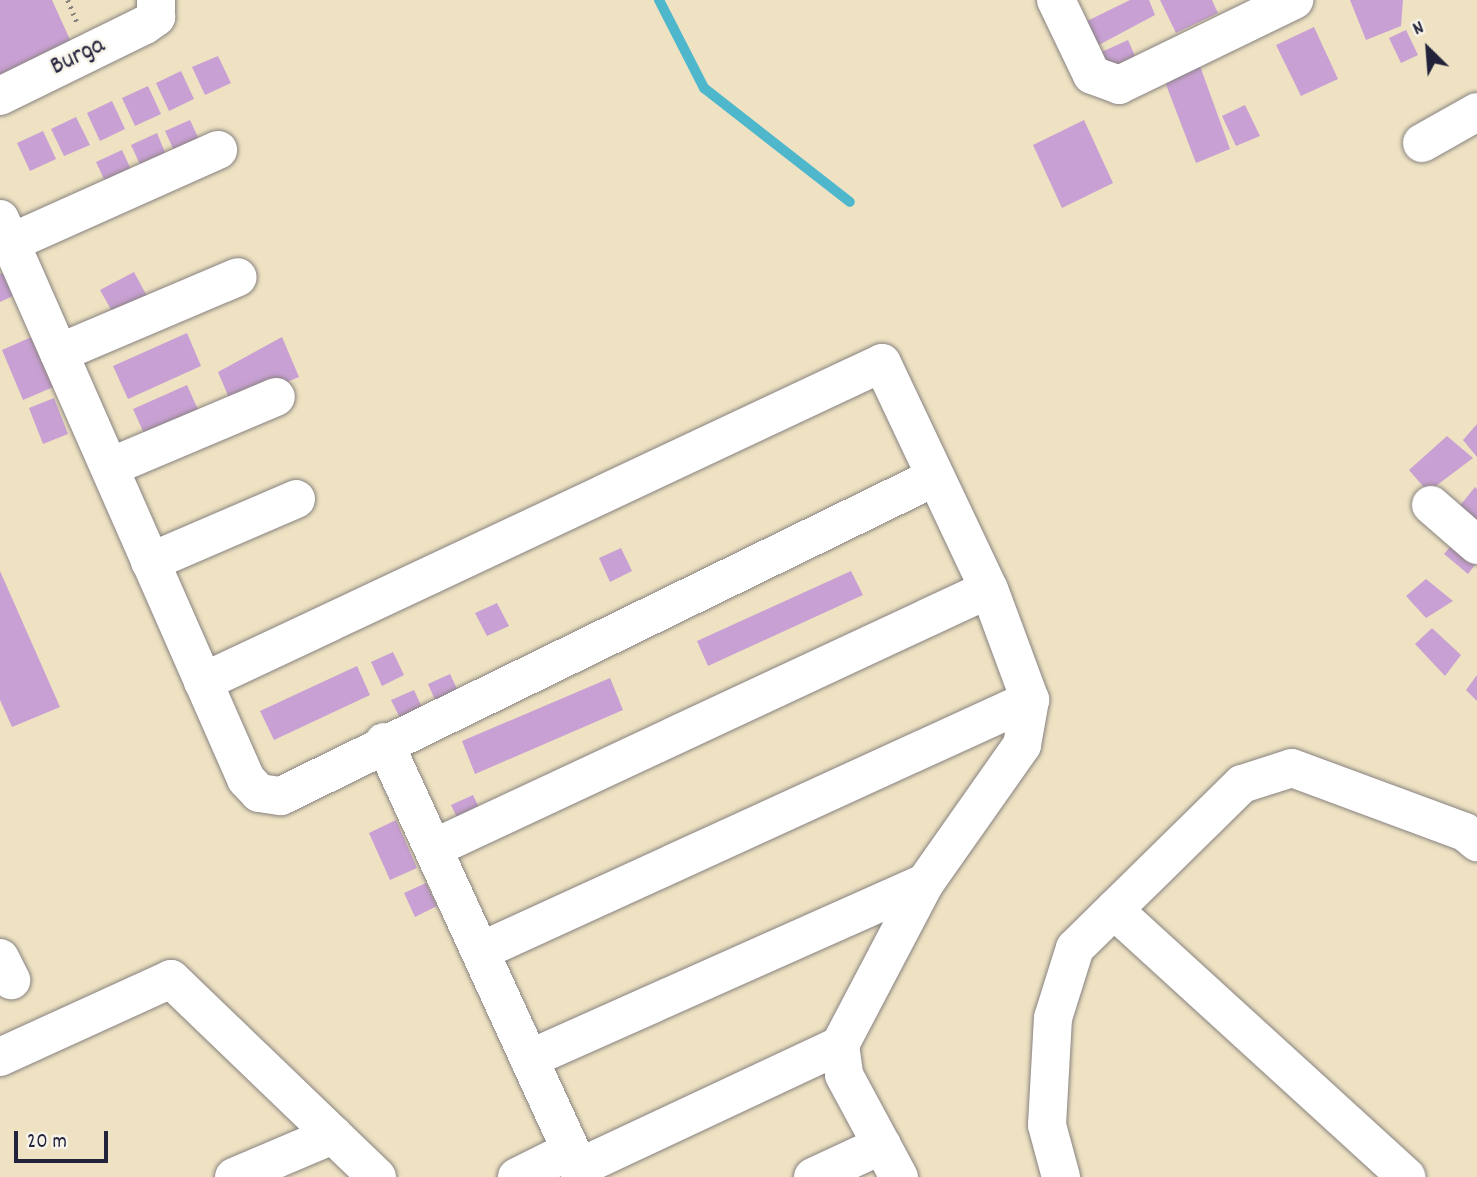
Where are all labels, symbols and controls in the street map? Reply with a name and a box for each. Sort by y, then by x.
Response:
north arrow [1393,14,1463,84]
text: N [1409,15,1429,44]
street label: Burga [46,31,110,83]
scale bar [18,1118,112,1162]
text: 20 m [27,1128,67,1158]

